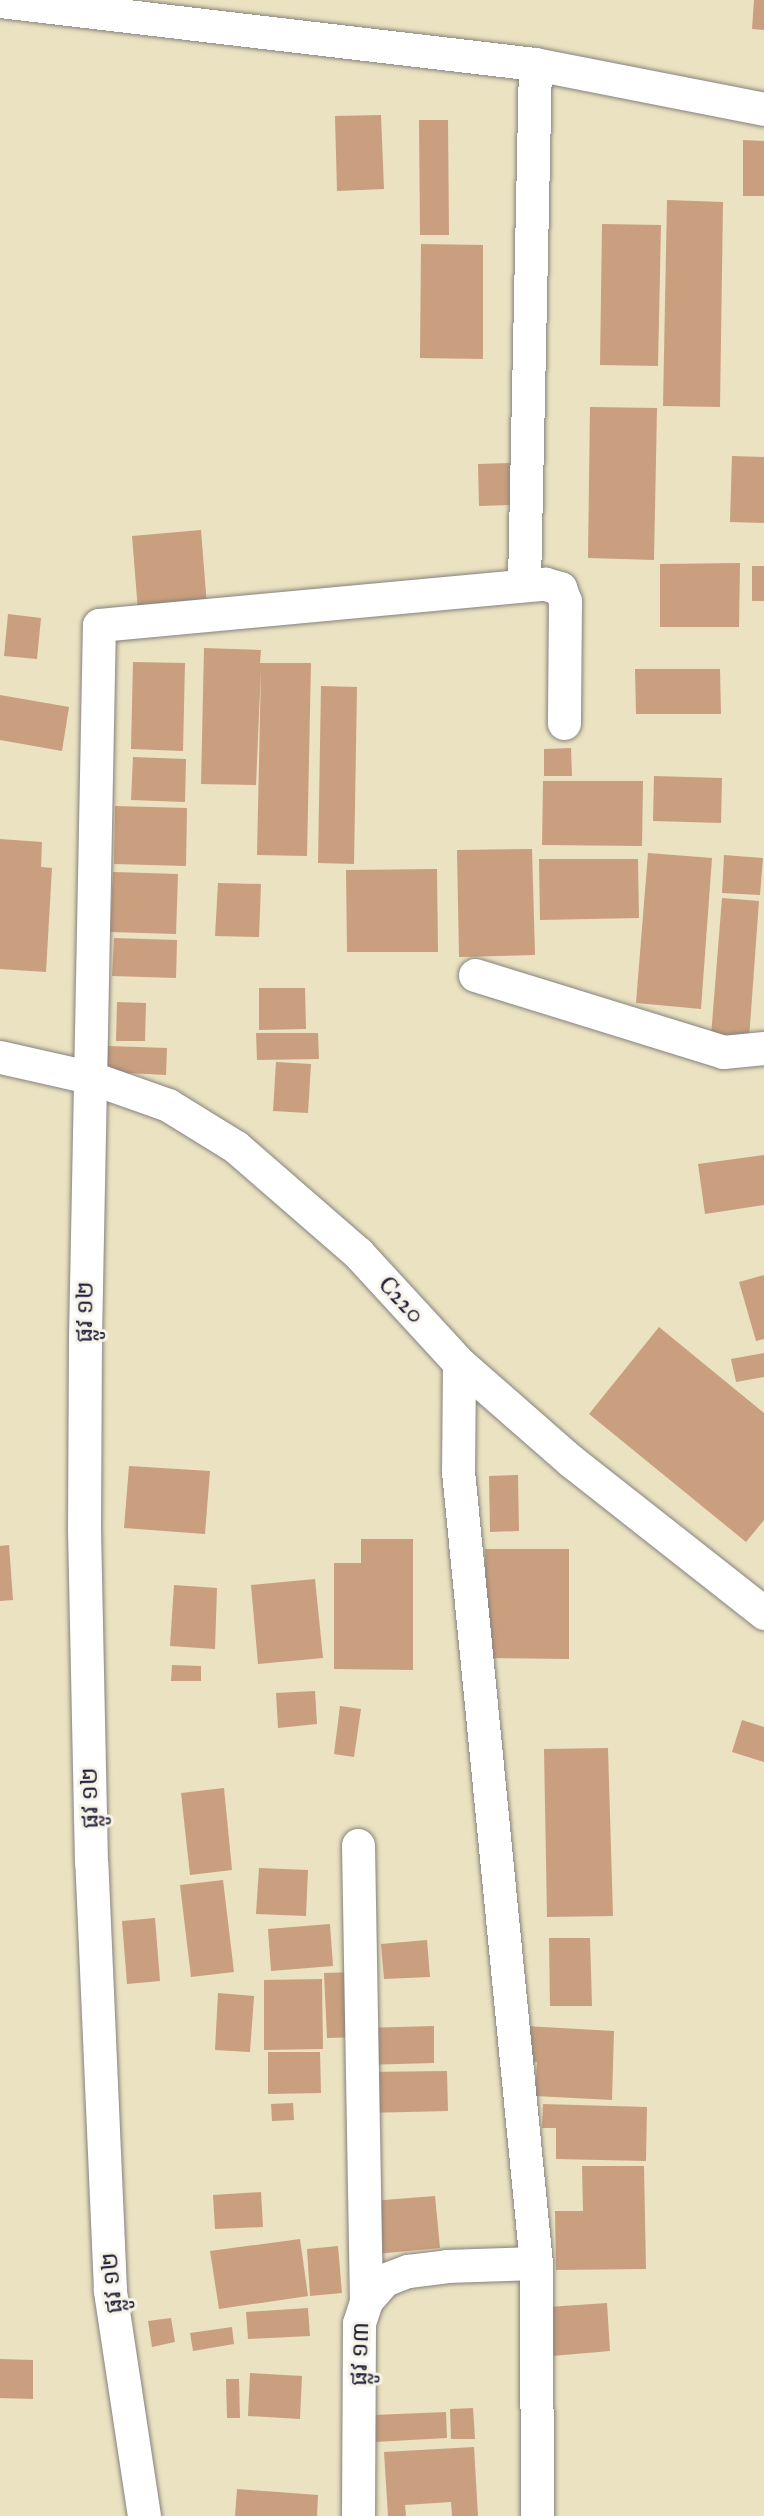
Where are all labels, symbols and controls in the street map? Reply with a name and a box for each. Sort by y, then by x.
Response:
street label: C220 [372,1270,430,1330]
street label: ផ្លូវ ១២ [70,1281,100,1343]
street label: ផ្លូវ ១២ [75,1767,105,1829]
street label: ផ្លូវ ១២ [95,2251,129,2315]
street label: ផ្លូវ ១៣ [344,2321,376,2387]

